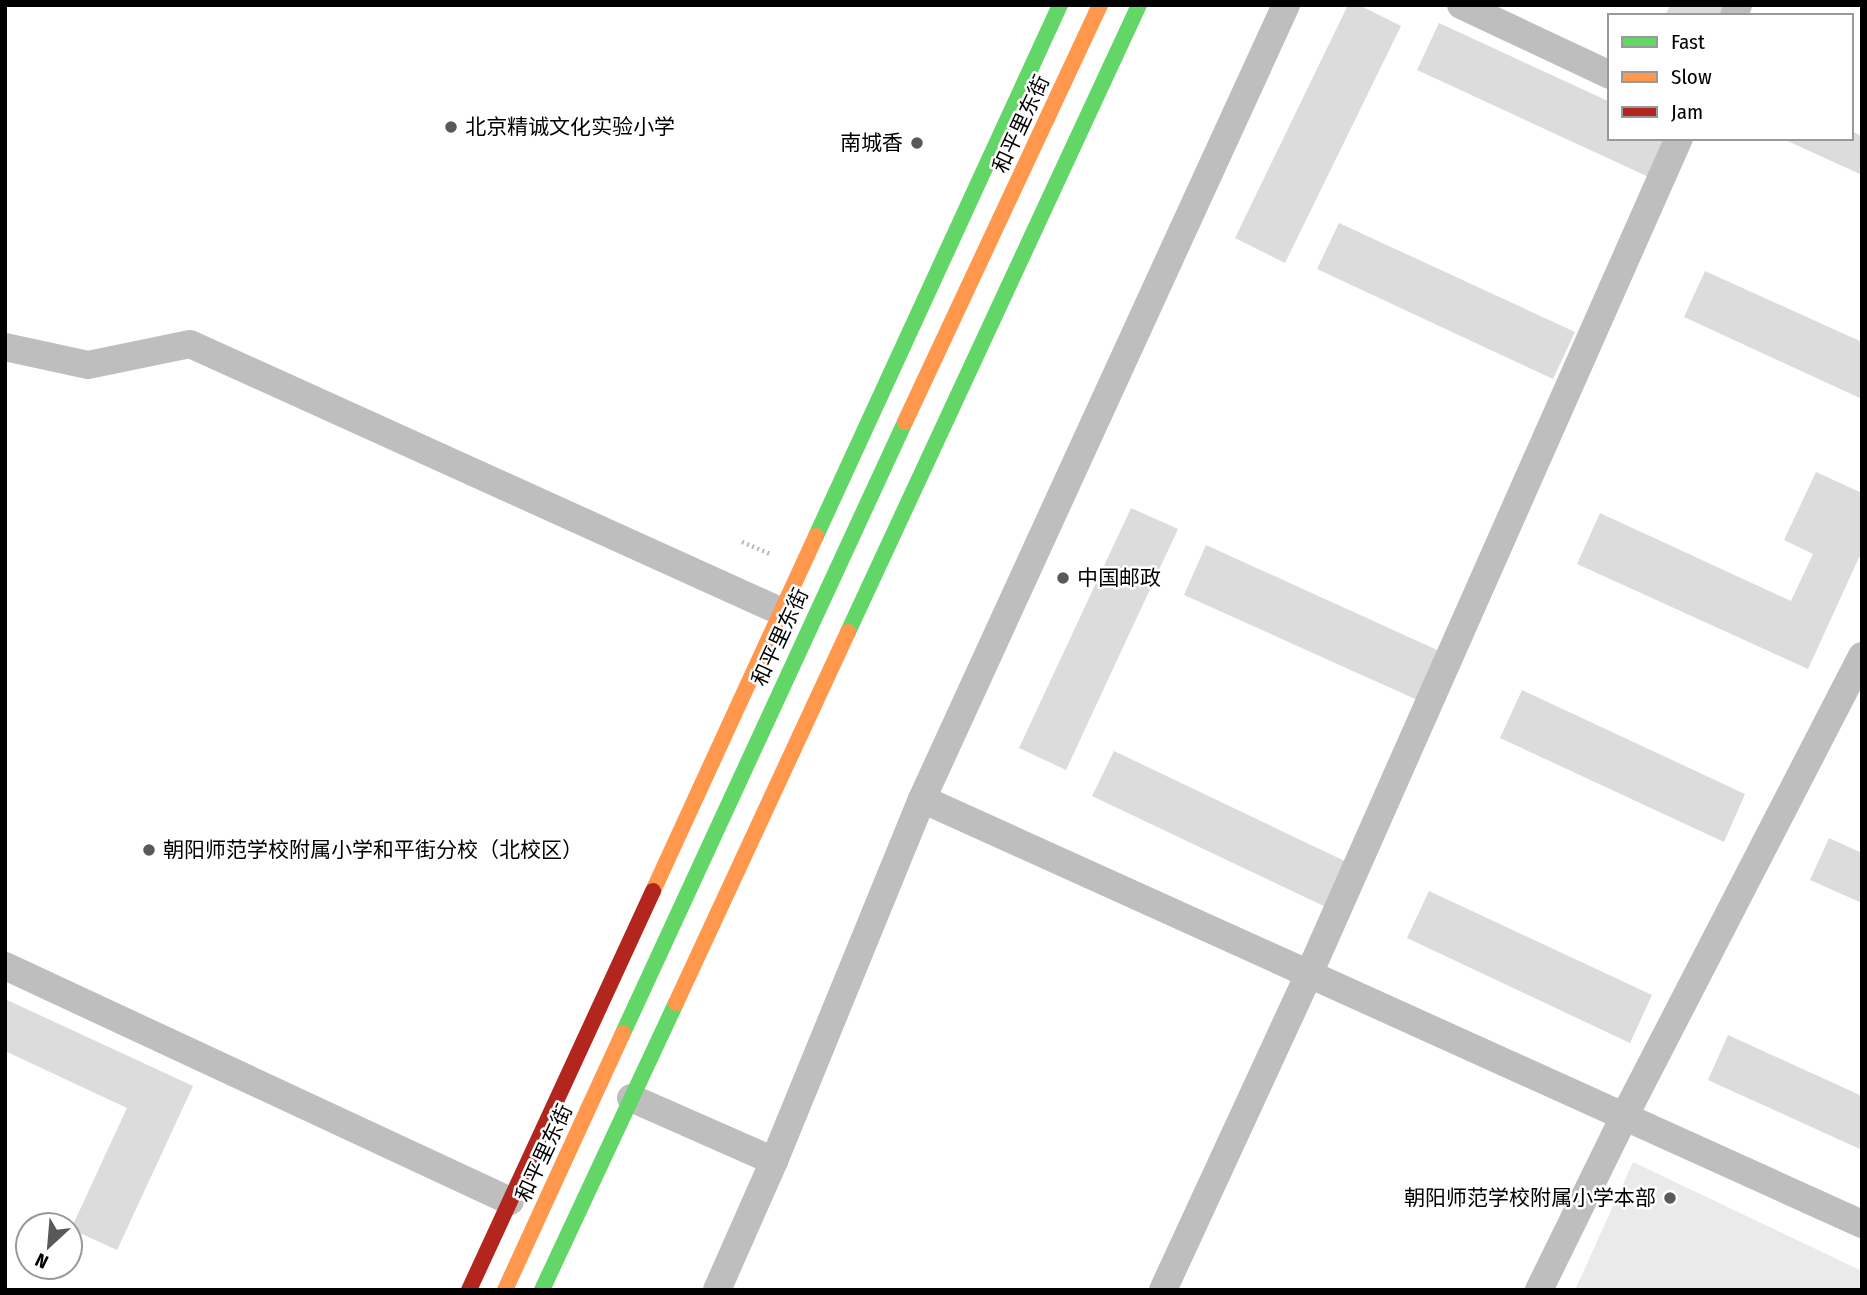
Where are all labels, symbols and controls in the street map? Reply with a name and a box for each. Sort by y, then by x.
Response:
legend [1608,14,1853,140]
text: Fast [1671,29,1705,55]
text: Slow [1671,64,1712,90]
street label: 和平里东街 [987,71,1055,177]
text: Jam [1671,99,1703,125]
place label: 北京精诚文化实验小学 [465,114,675,140]
marker: 北京精诚文化实验小学 [443,119,459,135]
place label: 南城香 [840,130,903,156]
marker: 南城香 [909,135,925,151]
place label: 中国邮政 [1077,565,1161,591]
marker: 中国邮政 [1055,570,1071,586]
street label: 和平里东街 [746,584,814,690]
place label: 朝阳师范学校附属小学和平街分校（北校区） [163,837,583,863]
marker: 朝阳师范学校附属小学和平街分校（北校区） [141,842,157,858]
street label: 和平里东街 [510,1100,578,1206]
place label: 朝阳师范学校附属小学本部 [1404,1185,1656,1211]
marker: 朝阳师范学校附属小学本部 [1662,1190,1678,1206]
north arrow [14,1211,84,1281]
text: N [32,1248,52,1274]

